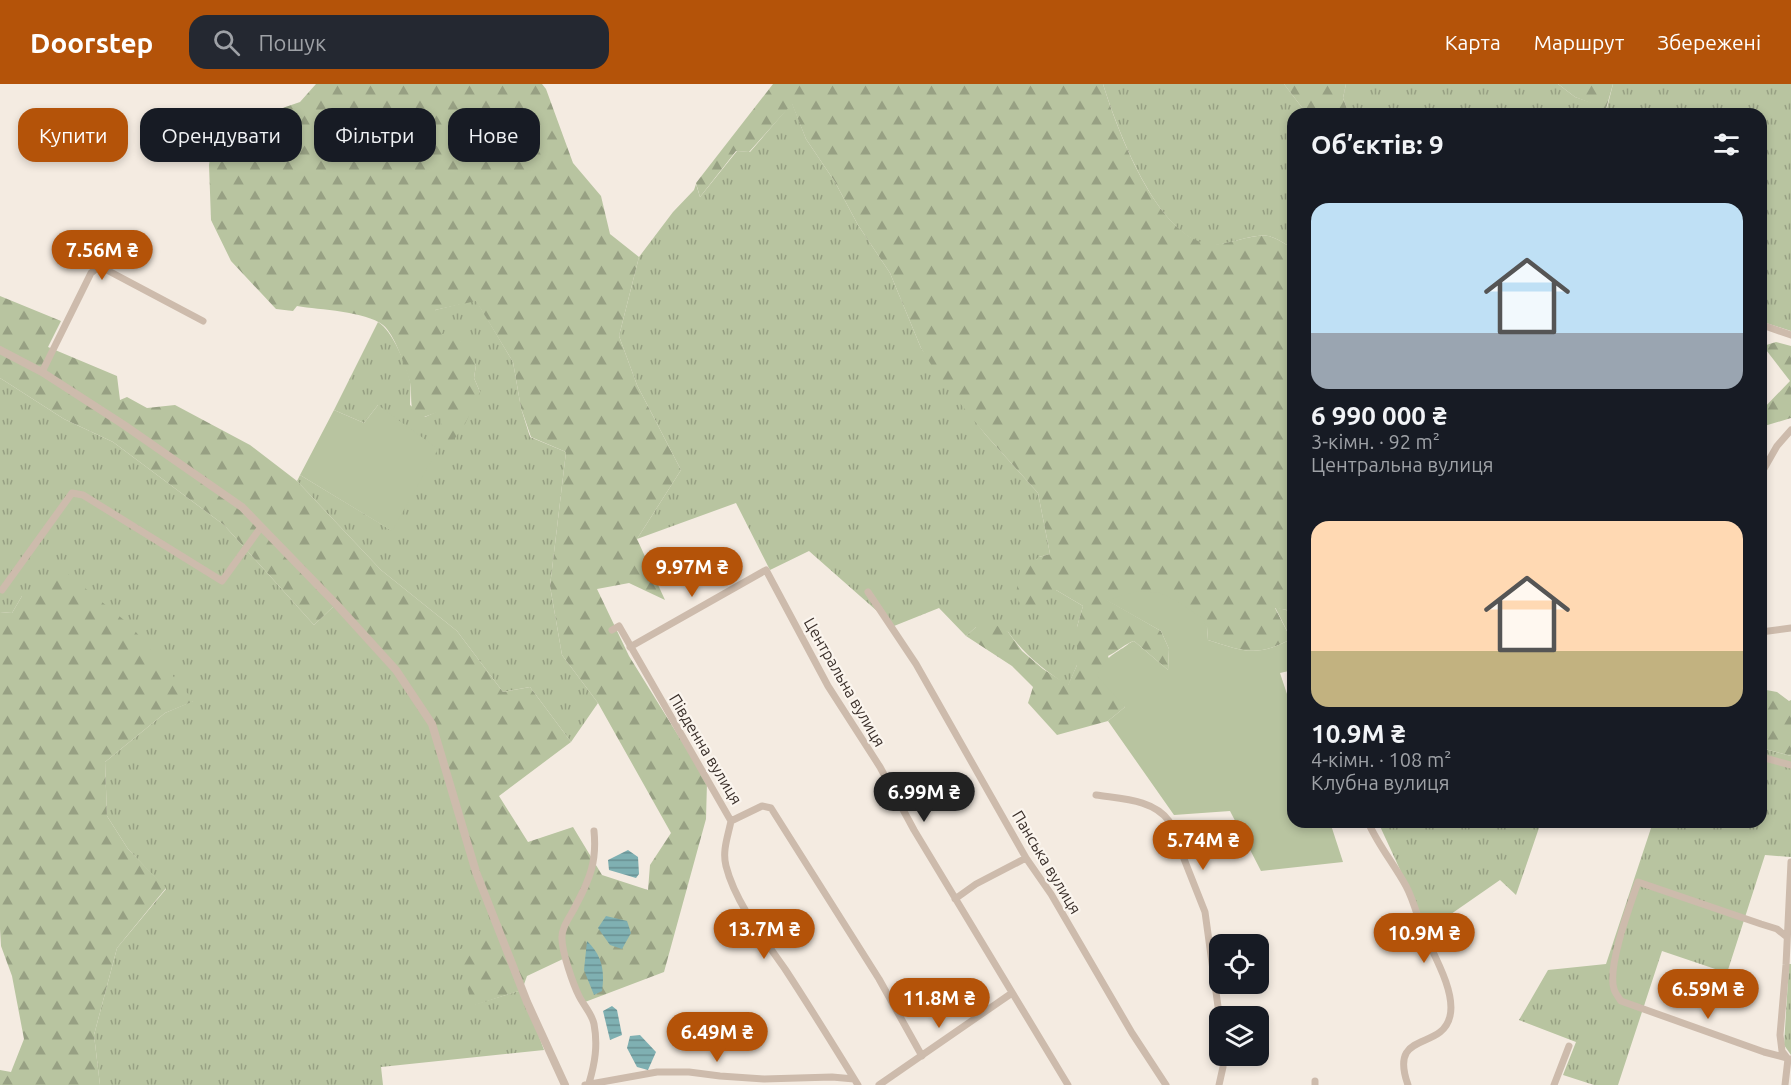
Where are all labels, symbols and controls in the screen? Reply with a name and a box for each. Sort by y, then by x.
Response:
search box [189,15,609,69]
icon: search [210,26,243,59]
text: Doorstep [30,27,153,58]
text: Пошук [258,30,326,55]
text: Карта [1445,30,1501,54]
text: Маршрут [1534,30,1624,54]
text: Збережені [1657,30,1761,54]
chip: Купити [18,108,128,162]
chip: Орендувати [140,108,302,162]
chip: Фільтри [314,108,436,162]
chip: Нове [448,108,540,162]
icon: filters [1710,128,1743,161]
text: Об’єктів: 9 [1311,130,1444,159]
pin: 7.56M ₴ [47,230,157,281]
text: 7.56M ₴ [66,238,138,261]
icon: home [1473,242,1581,350]
text: 6 990 000 ₴ [1311,401,1447,430]
text: 3-кімн. · 92 m² [1311,430,1440,453]
text: Центральна вулиця [1311,453,1494,476]
pin: 9.97M ₴ [637,547,747,598]
text: 9.97M ₴ [656,555,728,578]
icon: home [1473,560,1581,668]
street label: Центральна вулиця [801,614,889,750]
street label: Південна вулиця [666,691,746,807]
text: 10.9M ₴ [1311,719,1405,748]
text: 4-кімн. · 108 m² [1311,748,1451,771]
text: Клубна вулиця [1311,771,1450,794]
pin: 6.99M ₴ [869,772,979,823]
text: 6.99M ₴ [888,780,960,803]
street label: Панська вулиця [1009,807,1085,917]
pin: 5.74M ₴ [1148,820,1258,871]
text: 5.74M ₴ [1167,828,1239,851]
pin: 13.7M ₴ [709,909,819,960]
pin: 10.9M ₴ [1369,913,1479,964]
text: 13.7M ₴ [728,917,800,940]
text: 10.9M ₴ [1388,921,1460,944]
map controls [1209,934,1269,1066]
button: locate [1209,934,1269,994]
pin: 6.59M ₴ [1653,969,1763,1020]
text: 6.59M ₴ [1672,977,1744,1000]
pin: 11.8M ₴ [884,978,994,1029]
text: 11.8M ₴ [903,986,975,1009]
button: layers [1209,1006,1269,1066]
pin: 6.49M ₴ [662,1012,772,1063]
text: 6.49M ₴ [681,1020,753,1043]

